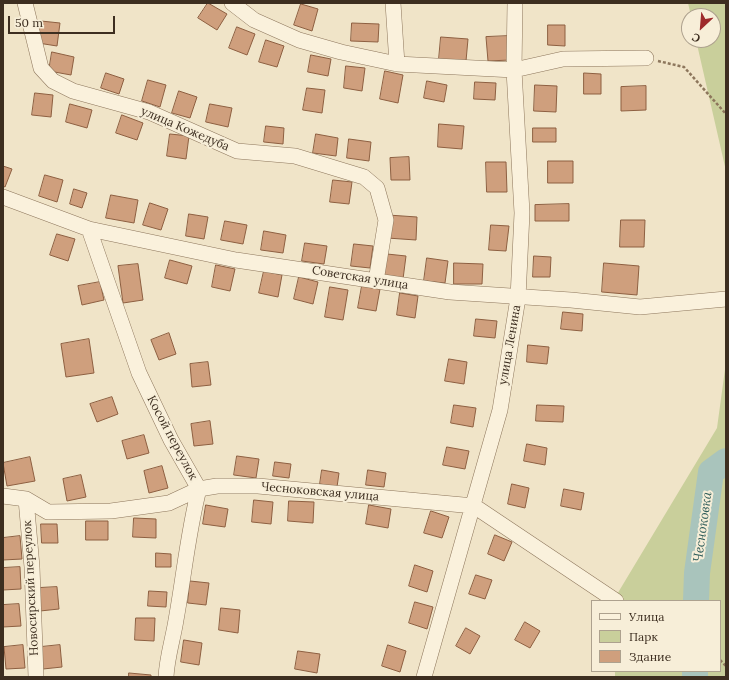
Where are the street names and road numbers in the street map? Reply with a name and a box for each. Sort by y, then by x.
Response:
street label: улица Кожедуба [139,104,231,154]
street label: Советская улица [311,263,409,293]
street label: улица Ленина [496,304,524,386]
street label: Косой переулок [144,393,200,483]
street label: Чесноковская улица [260,480,380,504]
street label: Новосирский переулок [20,520,42,656]

